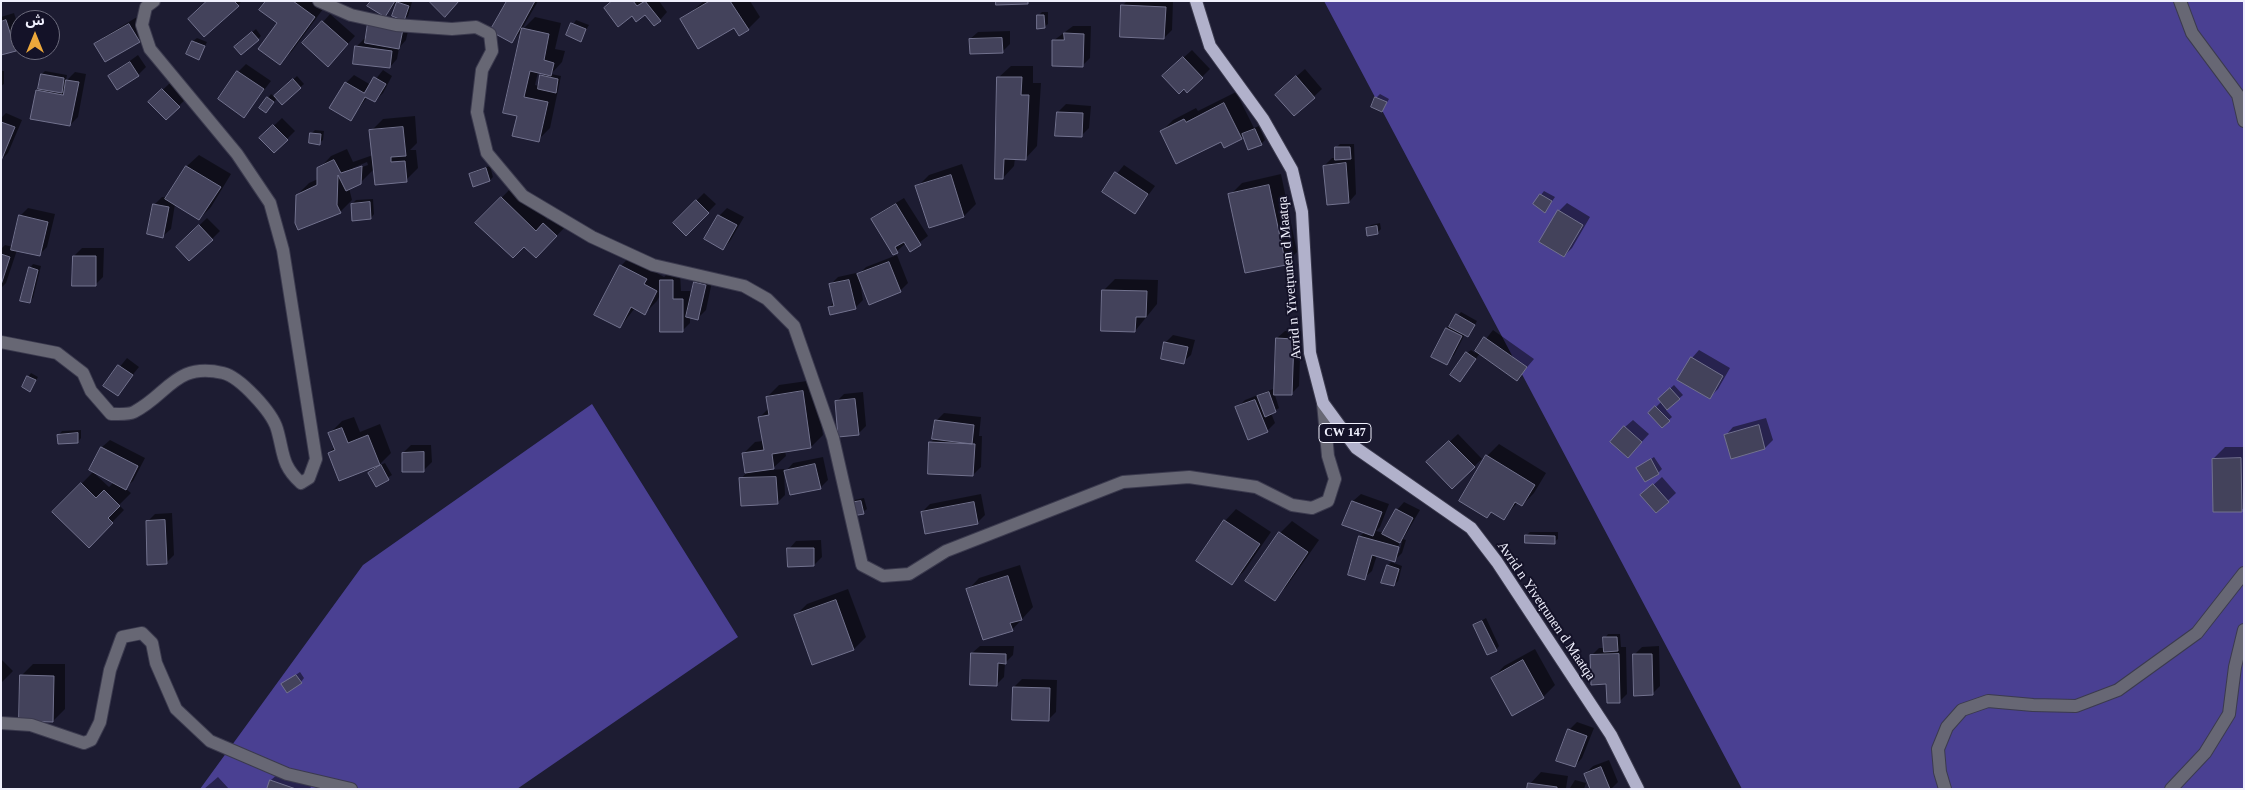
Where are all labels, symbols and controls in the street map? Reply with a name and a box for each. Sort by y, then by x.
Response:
north arrow [10,10,60,60]
text: ش [25,13,45,28]
street label: Avrid n Yivetṛunen d Maatqa [1274,196,1306,360]
road number: CW 147 [1319,423,1371,442]
street label: Avrid n Yivetṛunen d Maatqa [1493,538,1599,684]

